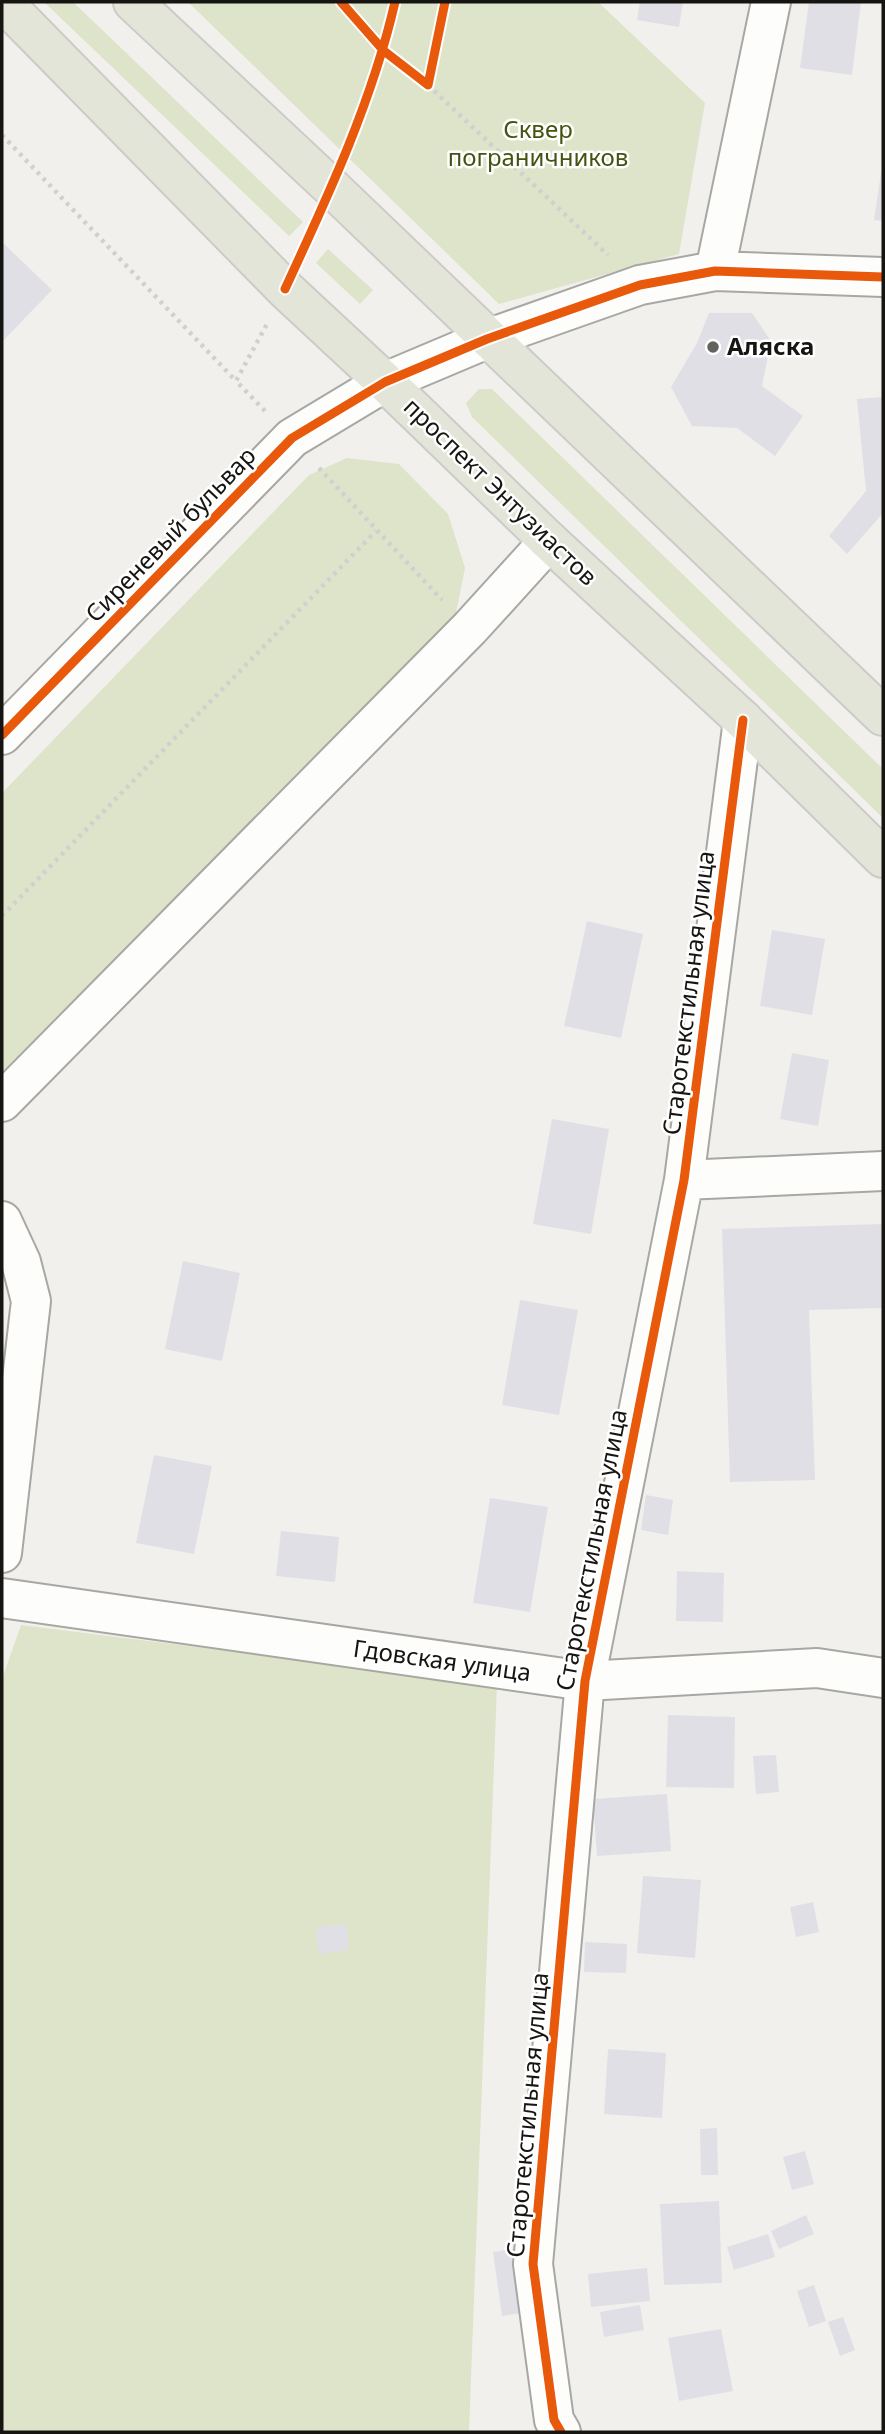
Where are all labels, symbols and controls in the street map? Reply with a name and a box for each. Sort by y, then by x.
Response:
park label: Сквер пограничников [448,112,628,173]
place label: Аляска [727,329,814,362]
marker: Аляска [705,339,721,355]
street label: проспект Энтузиастов [397,390,605,592]
street label: Сиреневый бульвар [77,439,262,629]
street label: Старотекстильная улица [654,849,721,1137]
street label: Старотекстильная улица [547,1406,634,1693]
street label: Гдовская улица [351,1631,533,1688]
street label: Старотекстильная улица [498,1971,555,2259]

